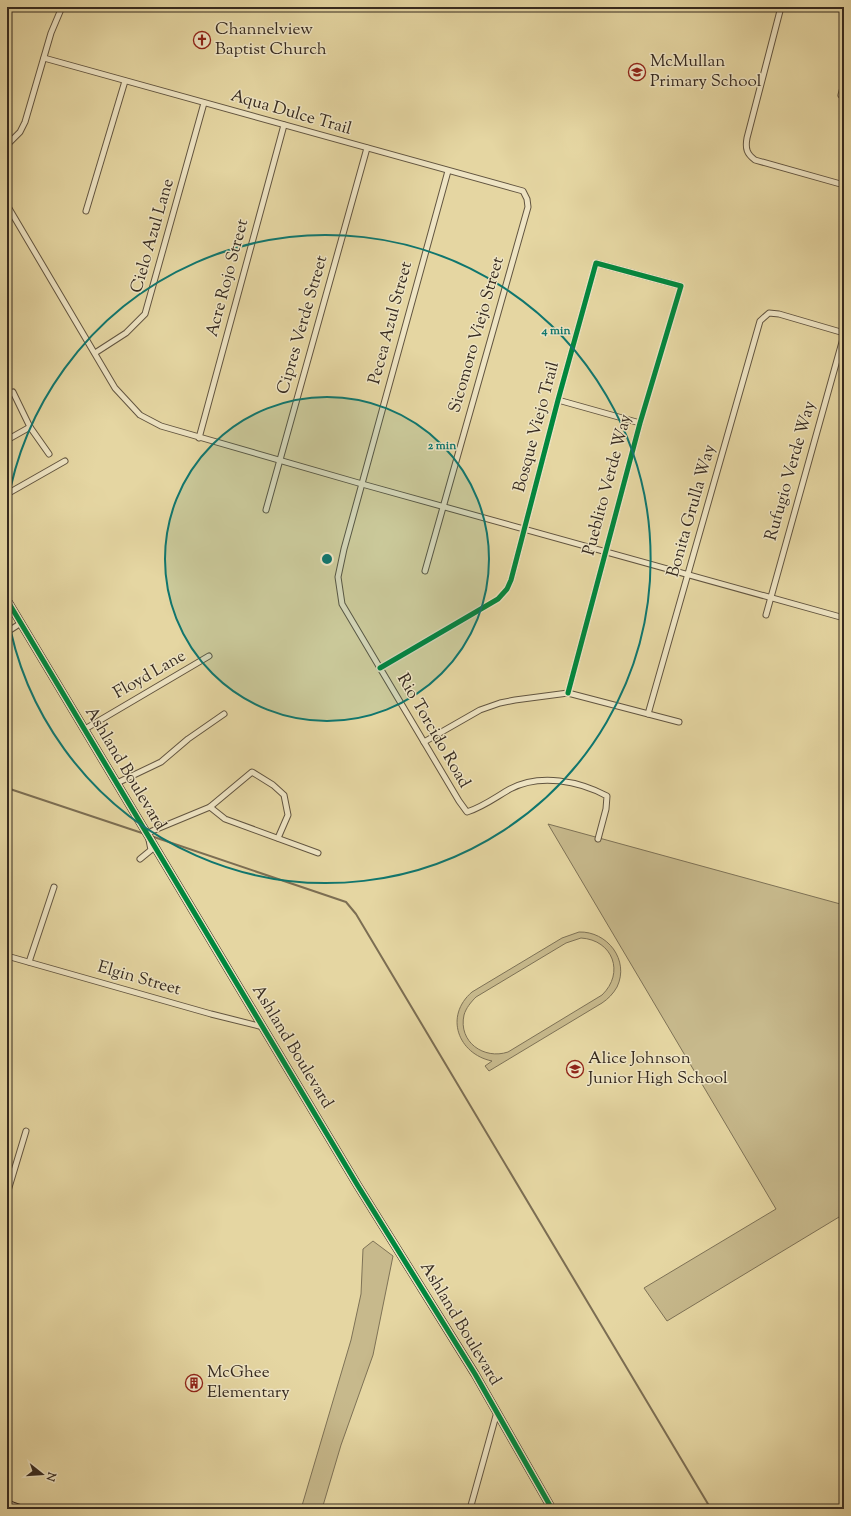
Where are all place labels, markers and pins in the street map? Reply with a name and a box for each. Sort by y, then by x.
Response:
place label: Channelview Baptist Church [215,18,327,62]
church icon: Channelview Baptist Church [192,30,212,50]
place label: McMullan Primary School [650,50,762,94]
school or university icon: McMullan Primary School [627,62,647,82]
centre of rings [320,552,334,566]
place label: Alice Johnson Junior High School [587,1047,728,1091]
school or university icon: Alice Johnson Junior High School [565,1059,585,1079]
place label: McGhee Elementary [207,1361,290,1405]
building icon: McGhee Elementary [184,1373,204,1393]

